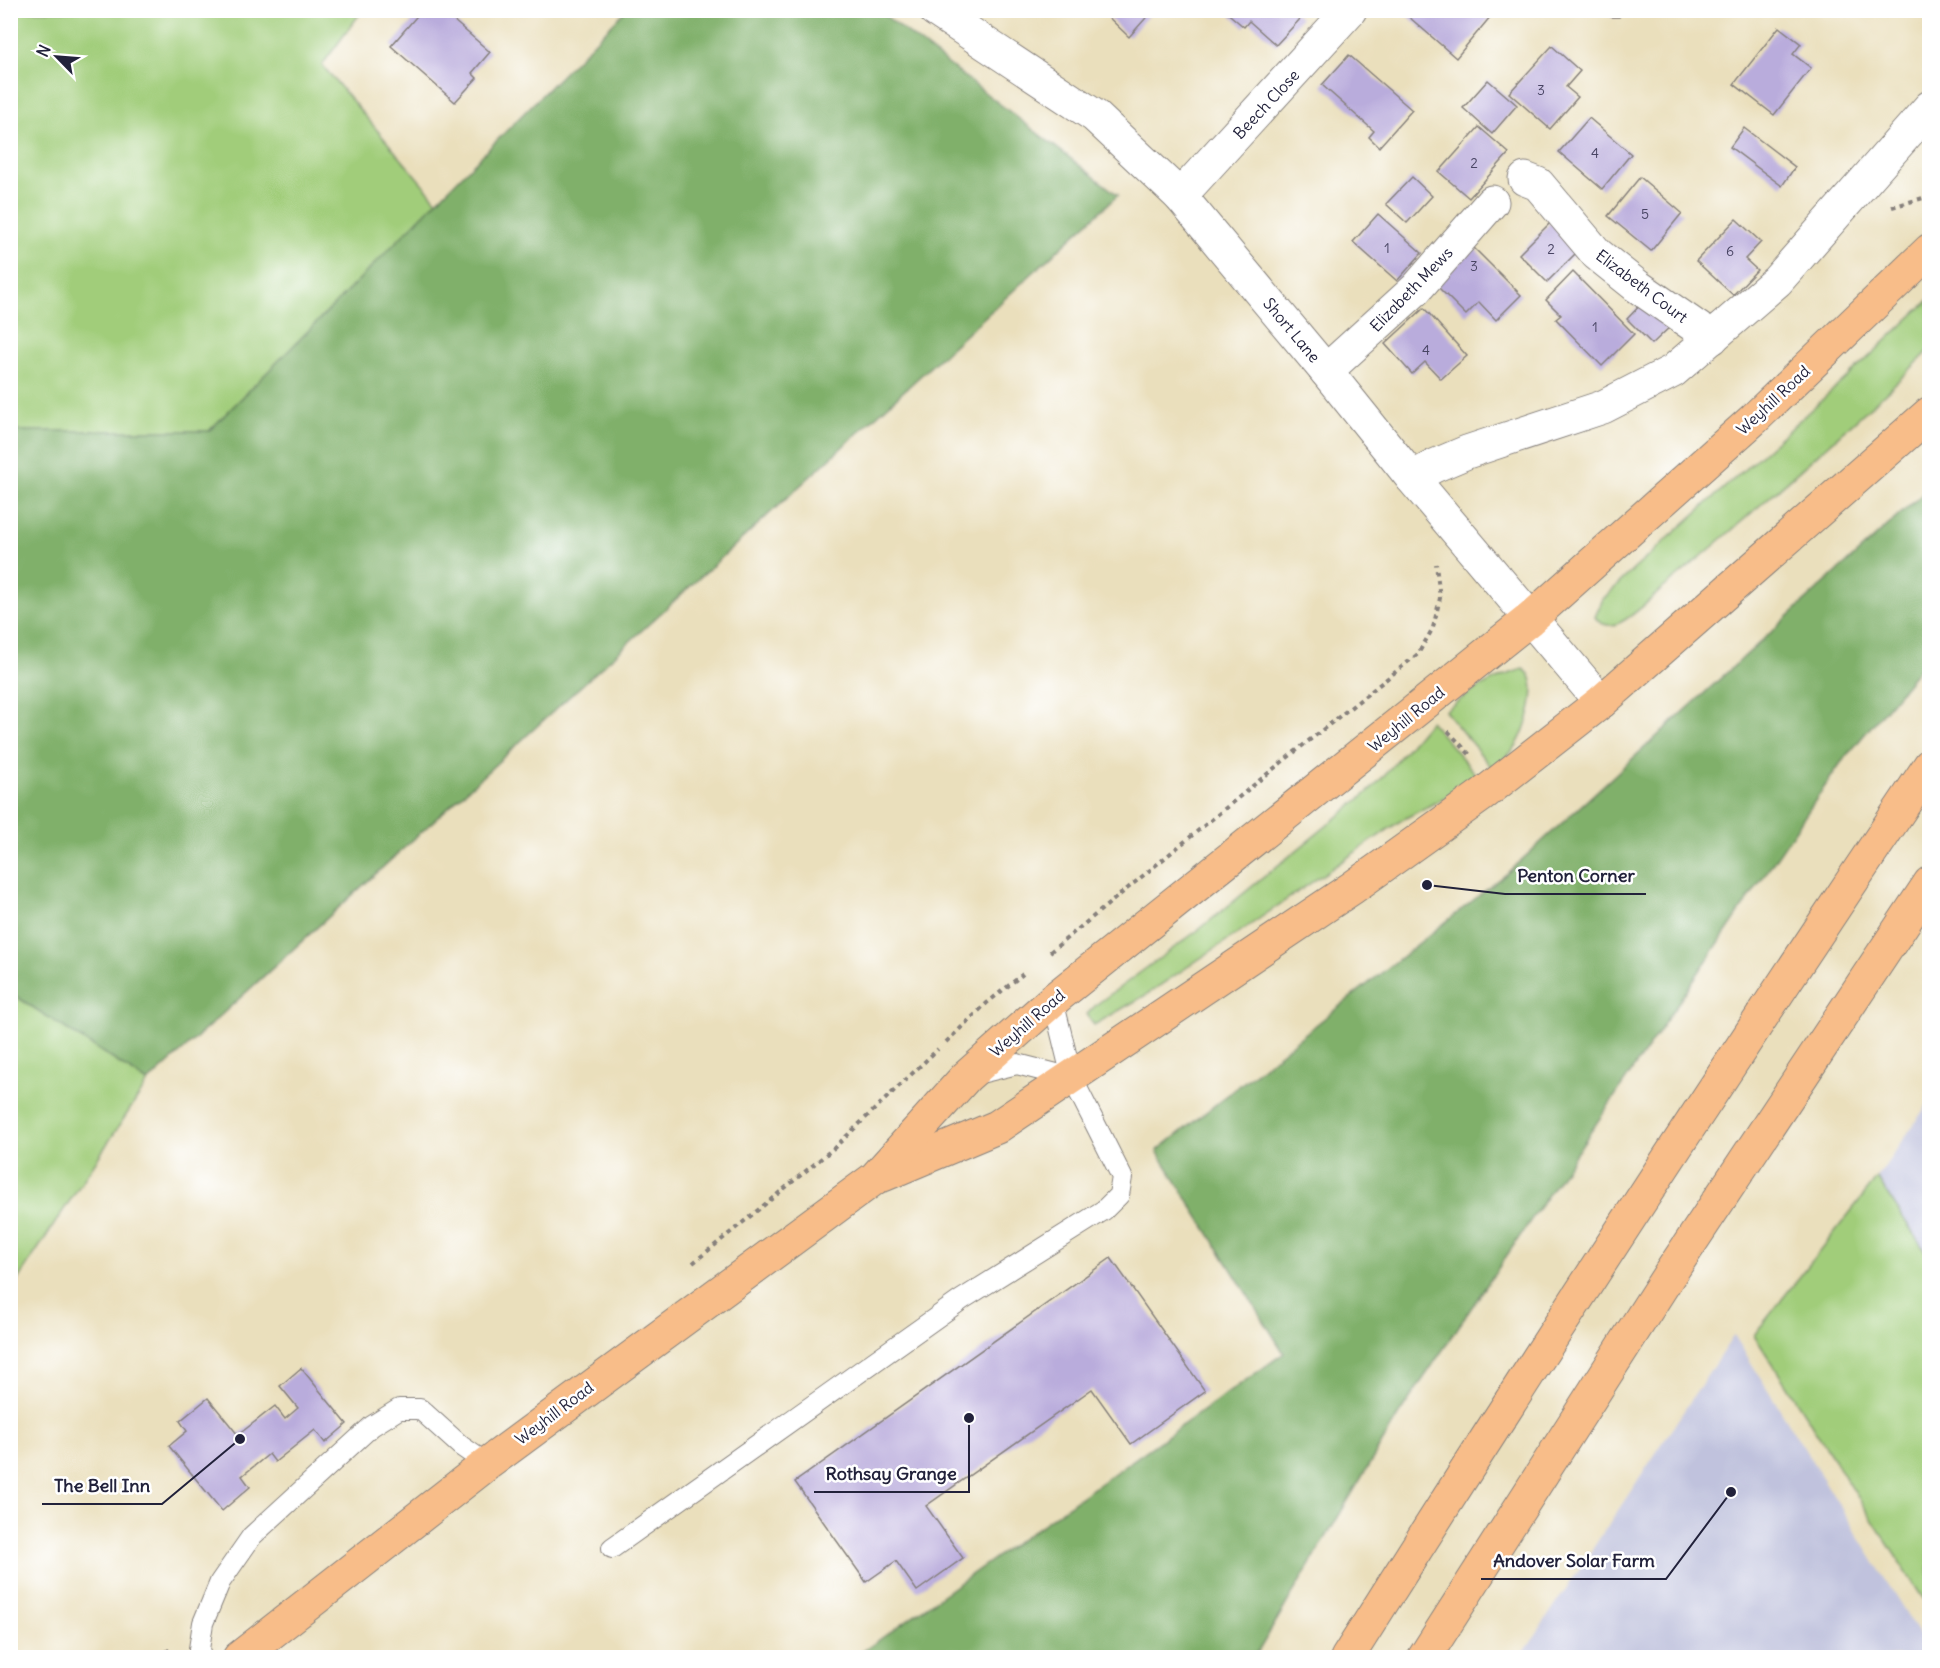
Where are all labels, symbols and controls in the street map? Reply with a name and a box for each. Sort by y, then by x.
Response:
north arrow [27,27,87,87]
text: N [32,41,55,60]
street label: Beech Close [1229,65,1303,143]
house number: 3 [1537,81,1545,99]
house number: 4 [1591,144,1599,162]
house number: 2 [1470,154,1478,172]
house number: 5 [1641,205,1649,223]
house number: 1 [1384,239,1390,257]
house number: 2 [1547,240,1555,258]
street label: Elizabeth Mews [1365,242,1457,336]
house number: 6 [1726,242,1734,260]
street label: Elizabeth Court [1592,245,1692,327]
house number: 3 [1470,257,1478,275]
street label: Short Lane [1259,294,1325,366]
house number: 1 [1592,318,1598,336]
house number: 4 [1422,341,1430,359]
street label: Weyhill Road [1732,361,1814,439]
street label: Weyhill Road [1364,682,1448,756]
callout: Penton Corner [1505,858,1646,894]
text: Penton Corner [1517,864,1635,887]
street label: Weyhill Road [985,985,1069,1061]
street label: Weyhill Road [511,1377,597,1449]
callout: Rothsay Grange [814,1456,969,1492]
text: Rothsay Grange [825,1462,957,1485]
callout: The Bell Inn [42,1468,162,1504]
text: The Bell Inn [54,1474,151,1497]
callout: Andover Solar Farm [1481,1543,1666,1579]
text: Andover Solar Farm [1493,1549,1655,1572]

